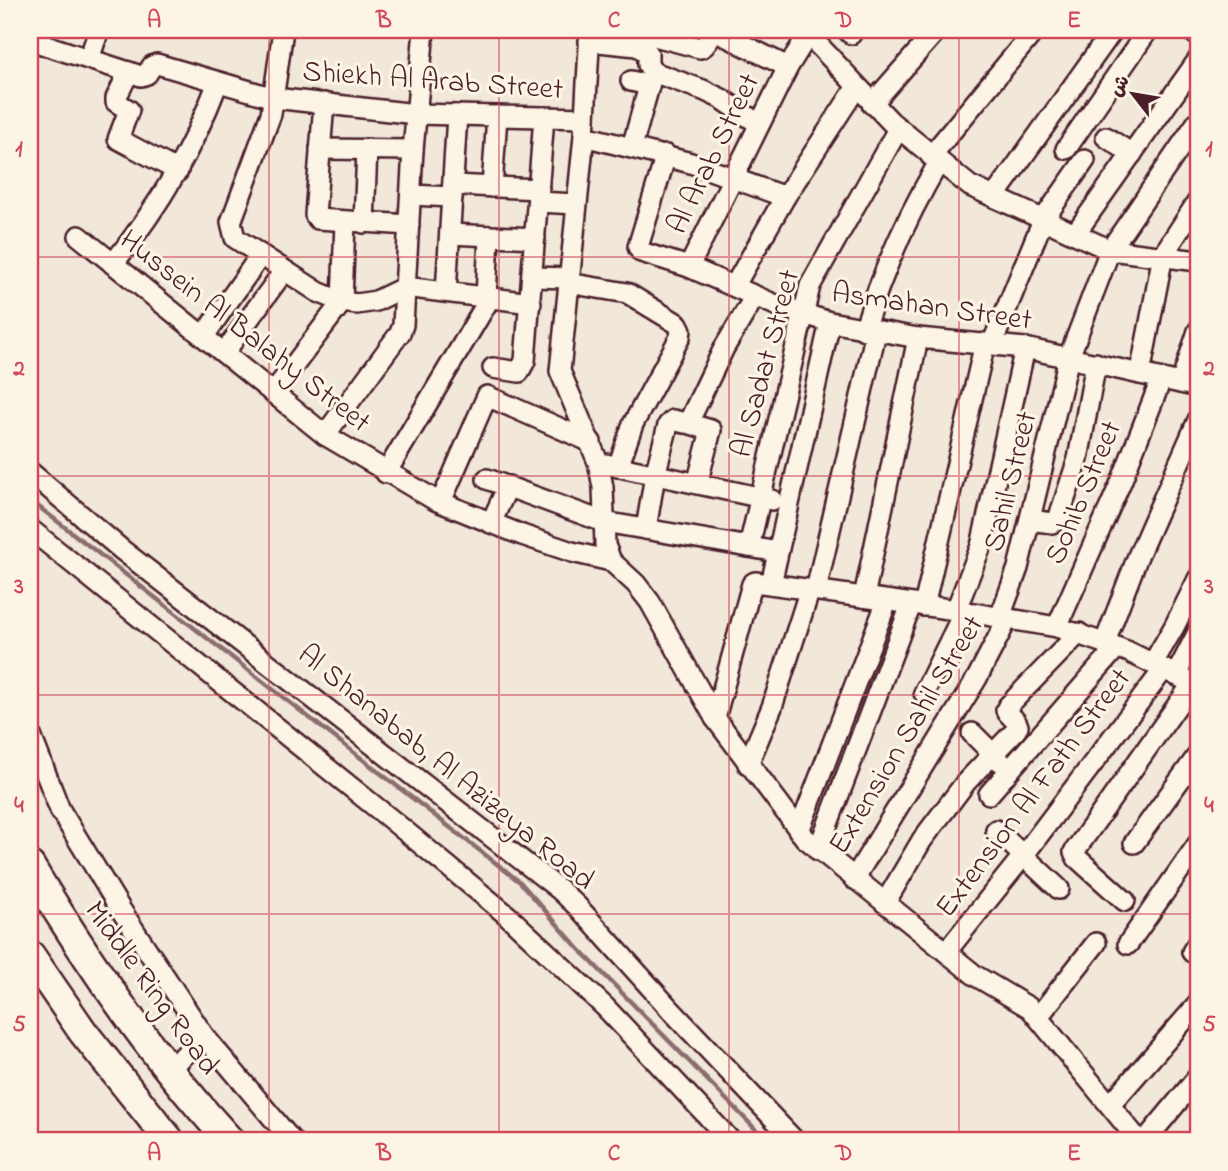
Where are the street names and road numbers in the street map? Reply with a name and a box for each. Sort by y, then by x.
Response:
street label: Shiekh Al Arab Street [301,51,565,113]
street label: Al Arab Street [657,66,773,242]
street label: Hussein Al Balahy Street [109,220,379,445]
street label: Al Sadat Street [721,265,813,463]
street label: Asmahan Street [829,272,1034,344]
street label: Sahil Street [973,407,1051,557]
street label: Sohib Street [1035,414,1135,572]
street label: Extension Sahil Street [819,608,996,863]
street label: Al Shanabab, Al Azizeya Road [287,634,603,902]
street label: Extension Al Fath Street [926,660,1143,928]
street label: Middle Ring Road [72,892,229,1085]

